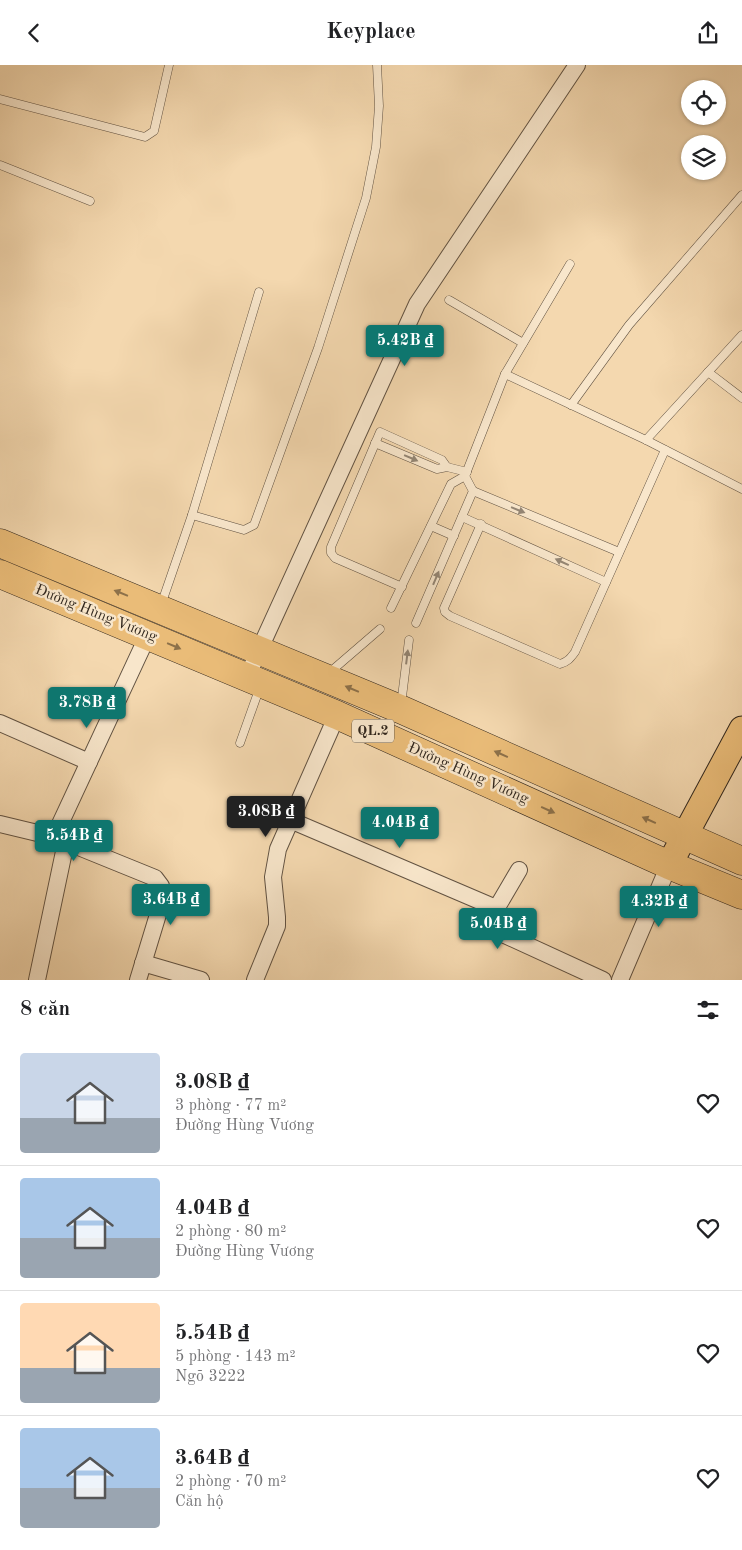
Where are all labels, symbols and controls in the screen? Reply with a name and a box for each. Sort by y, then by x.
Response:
icon: back [20,19,48,47]
icon: share [694,19,722,47]
text: Keyplace [326,21,416,43]
map controls [681,80,726,180]
button: locate [681,80,726,125]
button: layers [681,135,726,180]
pin: 5.42B ₫ [359,325,451,367]
text: 5.42B ₫ [377,333,433,349]
one-way arrow [404,455,418,463]
one-way arrow [511,506,526,514]
one-way arrow [555,558,569,566]
one-way arrow [432,571,440,585]
street label: Đường Hùng Vương [33,583,159,645]
one-way arrow [113,589,128,597]
one-way arrow [167,643,182,650]
one-way arrow [403,649,411,665]
one-way arrow [345,684,359,692]
pin: 3.78B ₫ [41,687,133,729]
text: 3.78B ₫ [59,695,115,711]
road number: QL.2 [352,719,394,743]
street label: Đường Hùng Vương [405,741,531,807]
one-way arrow [494,750,508,758]
pin: 3.08B ₫ [220,795,312,838]
text: 3.08B ₫ [238,804,294,820]
one-way arrow [541,806,555,814]
pin: 4.04B ₫ [354,807,446,849]
text: 4.04B ₫ [372,815,428,831]
one-way arrow [642,816,656,824]
pin: 5.54B ₫ [28,819,120,862]
text: 5.54B ₫ [46,828,102,844]
pin: 3.64B ₫ [125,883,217,926]
pin: 4.32B ₫ [613,885,705,928]
text: 3.64B ₫ [143,892,199,908]
text: 4.32B ₫ [631,894,687,910]
pin: 5.04B ₫ [452,907,544,950]
text: 5.04B ₫ [470,916,526,932]
icon: filters [694,996,722,1024]
text: 8 căn [20,999,70,1020]
text: 3.08B ₫ [175,1072,249,1093]
icon: home [60,1073,120,1133]
icon: heart [694,1089,722,1117]
text: 3 phòng · 77 m² [175,1098,286,1114]
text: Đường Hùng Vương [175,1118,314,1134]
icon: home [60,1198,120,1258]
text: 4.04B ₫ [175,1198,249,1219]
icon: heart [694,1214,722,1242]
text: 2 phòng · 80 m² [175,1224,286,1240]
text: Đường Hùng Vương [175,1244,314,1260]
icon: home [60,1323,120,1383]
text: 5.54B ₫ [175,1323,249,1344]
icon: heart [694,1339,722,1367]
text: 5 phòng · 143 m² [175,1349,296,1365]
text: Ngõ 3222 [175,1369,246,1385]
icon: home [60,1448,120,1508]
text: 3.64B ₫ [175,1448,249,1469]
icon: heart [694,1464,722,1492]
text: 2 phòng · 70 m² [175,1474,286,1490]
text: Căn hộ [175,1494,223,1510]

